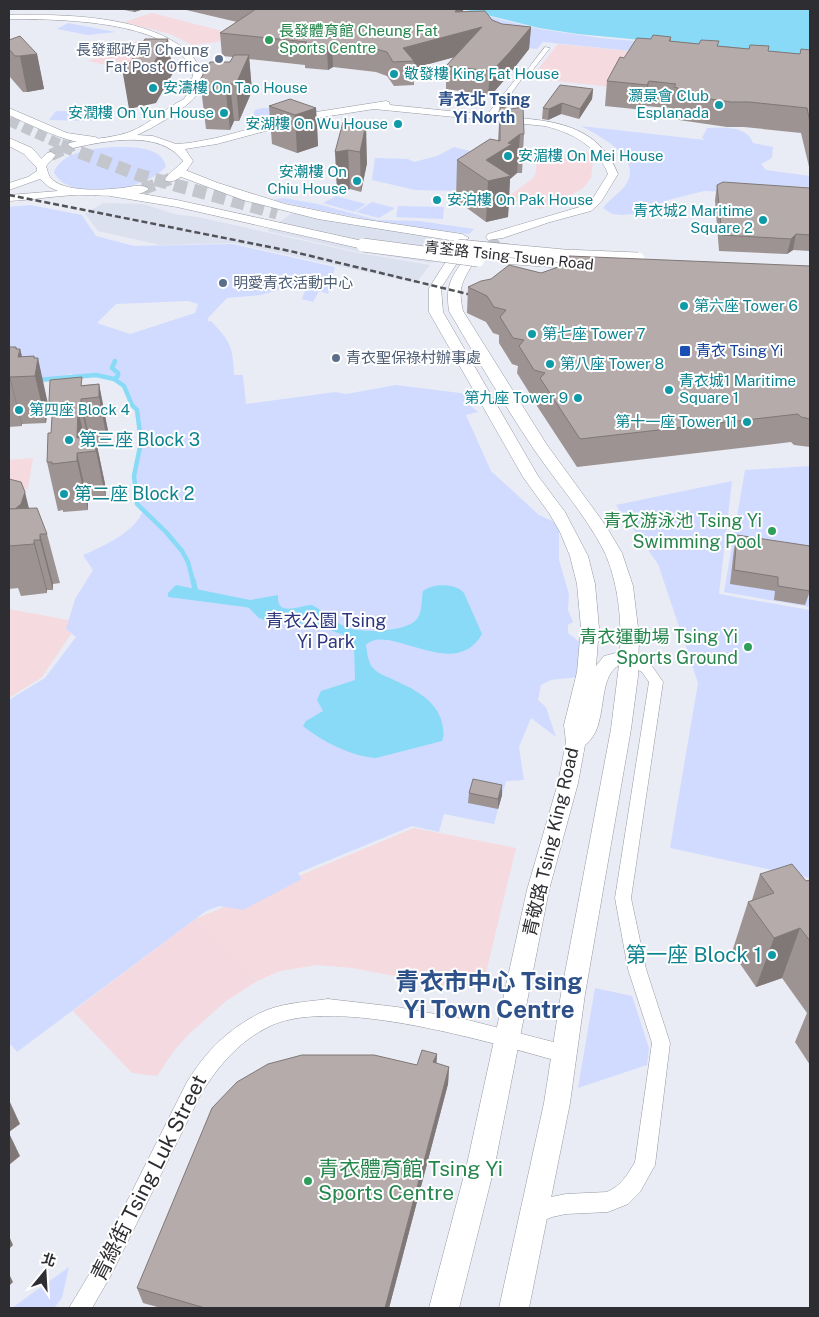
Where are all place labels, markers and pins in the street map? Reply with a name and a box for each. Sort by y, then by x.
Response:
place label: 長發體育館 Cheung Fat Sports Centre [279,22,438,56]
marker: 長發體育館 Cheung Fat Sports Centre [263,34,275,46]
place label: 長發郵政局 Cheung Fat Post Office [76,41,209,75]
marker: 長發郵政局 Cheung Fat Post Office [213,53,225,65]
place label: 敬發樓 King Fat House [404,65,559,82]
marker: 敬發樓 King Fat House [388,68,400,80]
place label: 安濤樓 On Tao House [163,79,308,96]
marker: 安濤樓 On Tao House [147,82,159,94]
place label: 灝景會 Club Esplanada [628,87,709,121]
marker: 灝景會 Club Esplanada [713,99,725,111]
place label: 安潤樓 On Yun House [68,104,214,121]
marker: 安潤樓 On Yun House [218,107,230,119]
place label: 安湖樓 On Wu House [245,115,388,132]
marker: 安湖樓 On Wu House [392,118,404,130]
place label: 安湄樓 On Mei House [518,147,664,164]
marker: 安湄樓 On Mei House [502,150,514,162]
place label: 安潮樓 On Chiu House [267,163,347,197]
marker: 安潮樓 On Chiu House [351,175,363,187]
place label: 安泊樓 On Pak House [447,191,593,208]
marker: 安泊樓 On Pak House [431,194,443,206]
place label: 青衣城2 Maritime Square 2 [633,202,753,236]
marker: 青衣城2 Maritime Square 2 [757,214,769,226]
place label: 明愛青衣活動中心 [233,274,353,291]
marker: 明愛青衣活動中心 [217,277,229,289]
place label: 第六座 Tower 6 [694,297,798,314]
marker: 第六座 Tower 6 [678,300,690,312]
place label: 第七座 Tower 7 [542,325,645,342]
marker: 第七座 Tower 7 [526,328,538,340]
place label: 青衣 Tsing Yi [696,342,783,359]
marker: 青衣 Tsing Yi [678,344,692,358]
place label: 青衣聖保祿村辦事處 [346,349,481,366]
marker: 青衣聖保祿村辦事處 [330,352,342,364]
place label: 第八座 Tower 8 [560,355,664,372]
marker: 第八座 Tower 8 [544,358,556,370]
place label: 青衣城1 Maritime Square 1 [679,372,796,406]
marker: 青衣城1 Maritime Square 1 [663,384,675,396]
place label: 第九座 Tower 9 [464,389,568,406]
marker: 第九座 Tower 9 [572,392,584,404]
place label: 第四座 Block 4 [29,401,130,418]
marker: 第四座 Block 4 [13,404,25,416]
place label: 第十一座 Tower 11 [615,413,737,430]
marker: 第十一座 Tower 11 [741,416,753,428]
place label: 第三座 Block 3 [79,429,200,450]
marker: 第三座 Block 3 [63,434,75,446]
place label: 第二座 Block 2 [74,483,195,504]
marker: 第二座 Block 2 [58,488,70,500]
place label: 青衣游泳池 Tsing Yi Swimming Pool [603,510,762,552]
marker: 青衣游泳池 Tsing Yi Swimming Pool [766,525,778,537]
place label: 青衣運動場 Tsing Yi Sports Ground [579,626,738,668]
marker: 青衣運動場 Tsing Yi Sports Ground [742,641,754,653]
place label: 第一座 Block 1 [625,942,762,967]
marker: 第一座 Block 1 [766,949,778,961]
place label: 青衣體育館 Tsing Yi Sports Centre [318,1156,503,1205]
marker: 青衣體育館 Tsing Yi Sports Centre [302,1175,314,1187]

